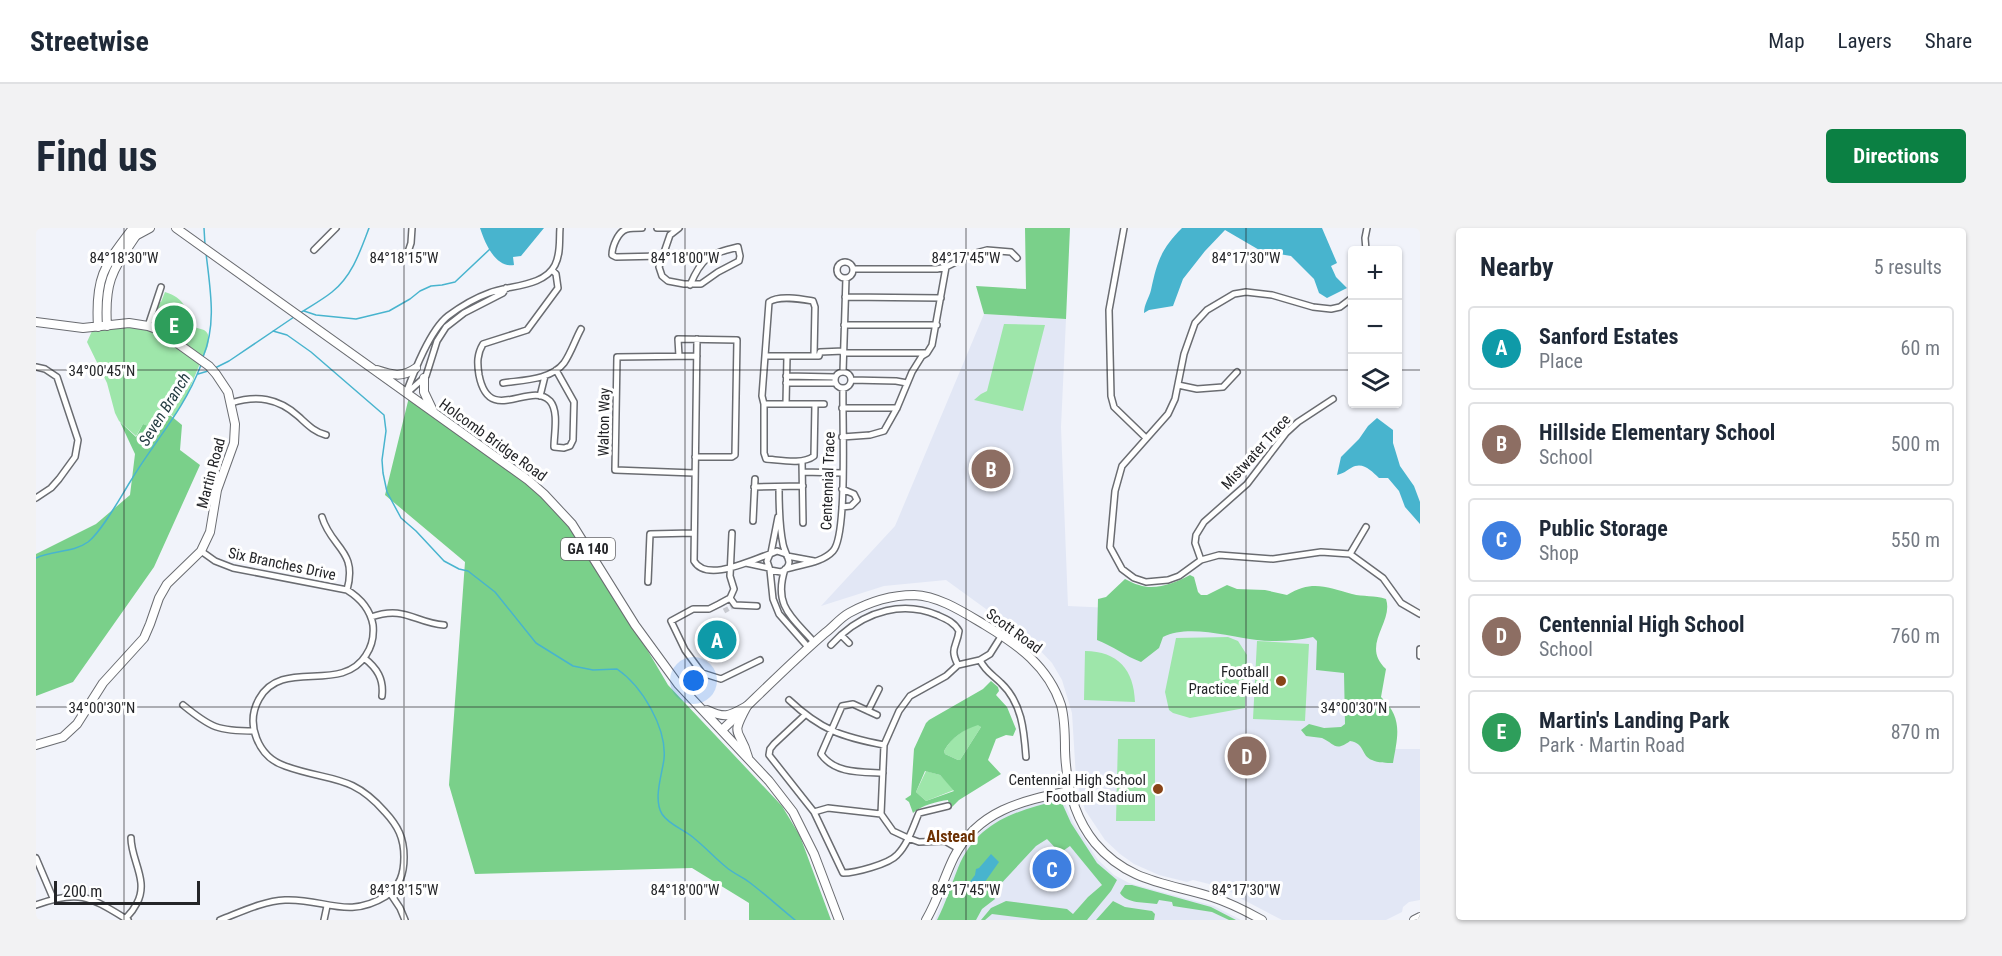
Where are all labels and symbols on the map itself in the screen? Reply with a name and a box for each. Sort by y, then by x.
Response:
text: 84°18'30"W [90,249,159,267]
text: 84°18'15"W [370,249,439,267]
text: 84°18'00"W [651,249,720,267]
text: 84°17'45"W [932,249,1001,267]
text: 84°17'30"W [1212,249,1281,267]
pin: E [154,302,194,348]
text: 34°00'45"N [69,362,135,380]
water label: Seven Branch [134,369,194,449]
street label: Walton Way [594,387,614,457]
street label: Holcomb Bridge Road [436,395,550,485]
street label: Mistwater Trace [1218,411,1294,493]
street label: Centennial Trace [817,431,839,531]
street label: Martin Road [193,436,229,510]
pin: B [972,446,1010,492]
road number: GA 140 [561,538,615,560]
street label: Six Branches Drive [227,544,337,584]
street label: Scott Road [983,605,1045,657]
pin: A [698,618,736,662]
place label: Football Practice Field [1188,663,1269,698]
your location [679,666,708,695]
marker: Football Practice Field [1274,674,1288,688]
text: 34°00'30"N [69,699,135,717]
text: 34°00'30"N [1321,699,1387,717]
pin: D [1228,734,1266,778]
place label: Centennial High School Football Stadium [1008,771,1146,806]
marker: Centennial High School Football Stadium [1151,782,1165,796]
district label: Alstead [927,827,976,846]
pin: C [1032,846,1072,892]
scale bar [54,878,200,906]
text: 84°18'15"W [370,881,439,899]
text: 84°18'00"W [651,881,720,899]
text: 84°17'45"W [932,881,1001,899]
text: 84°17'30"W [1212,881,1281,899]

